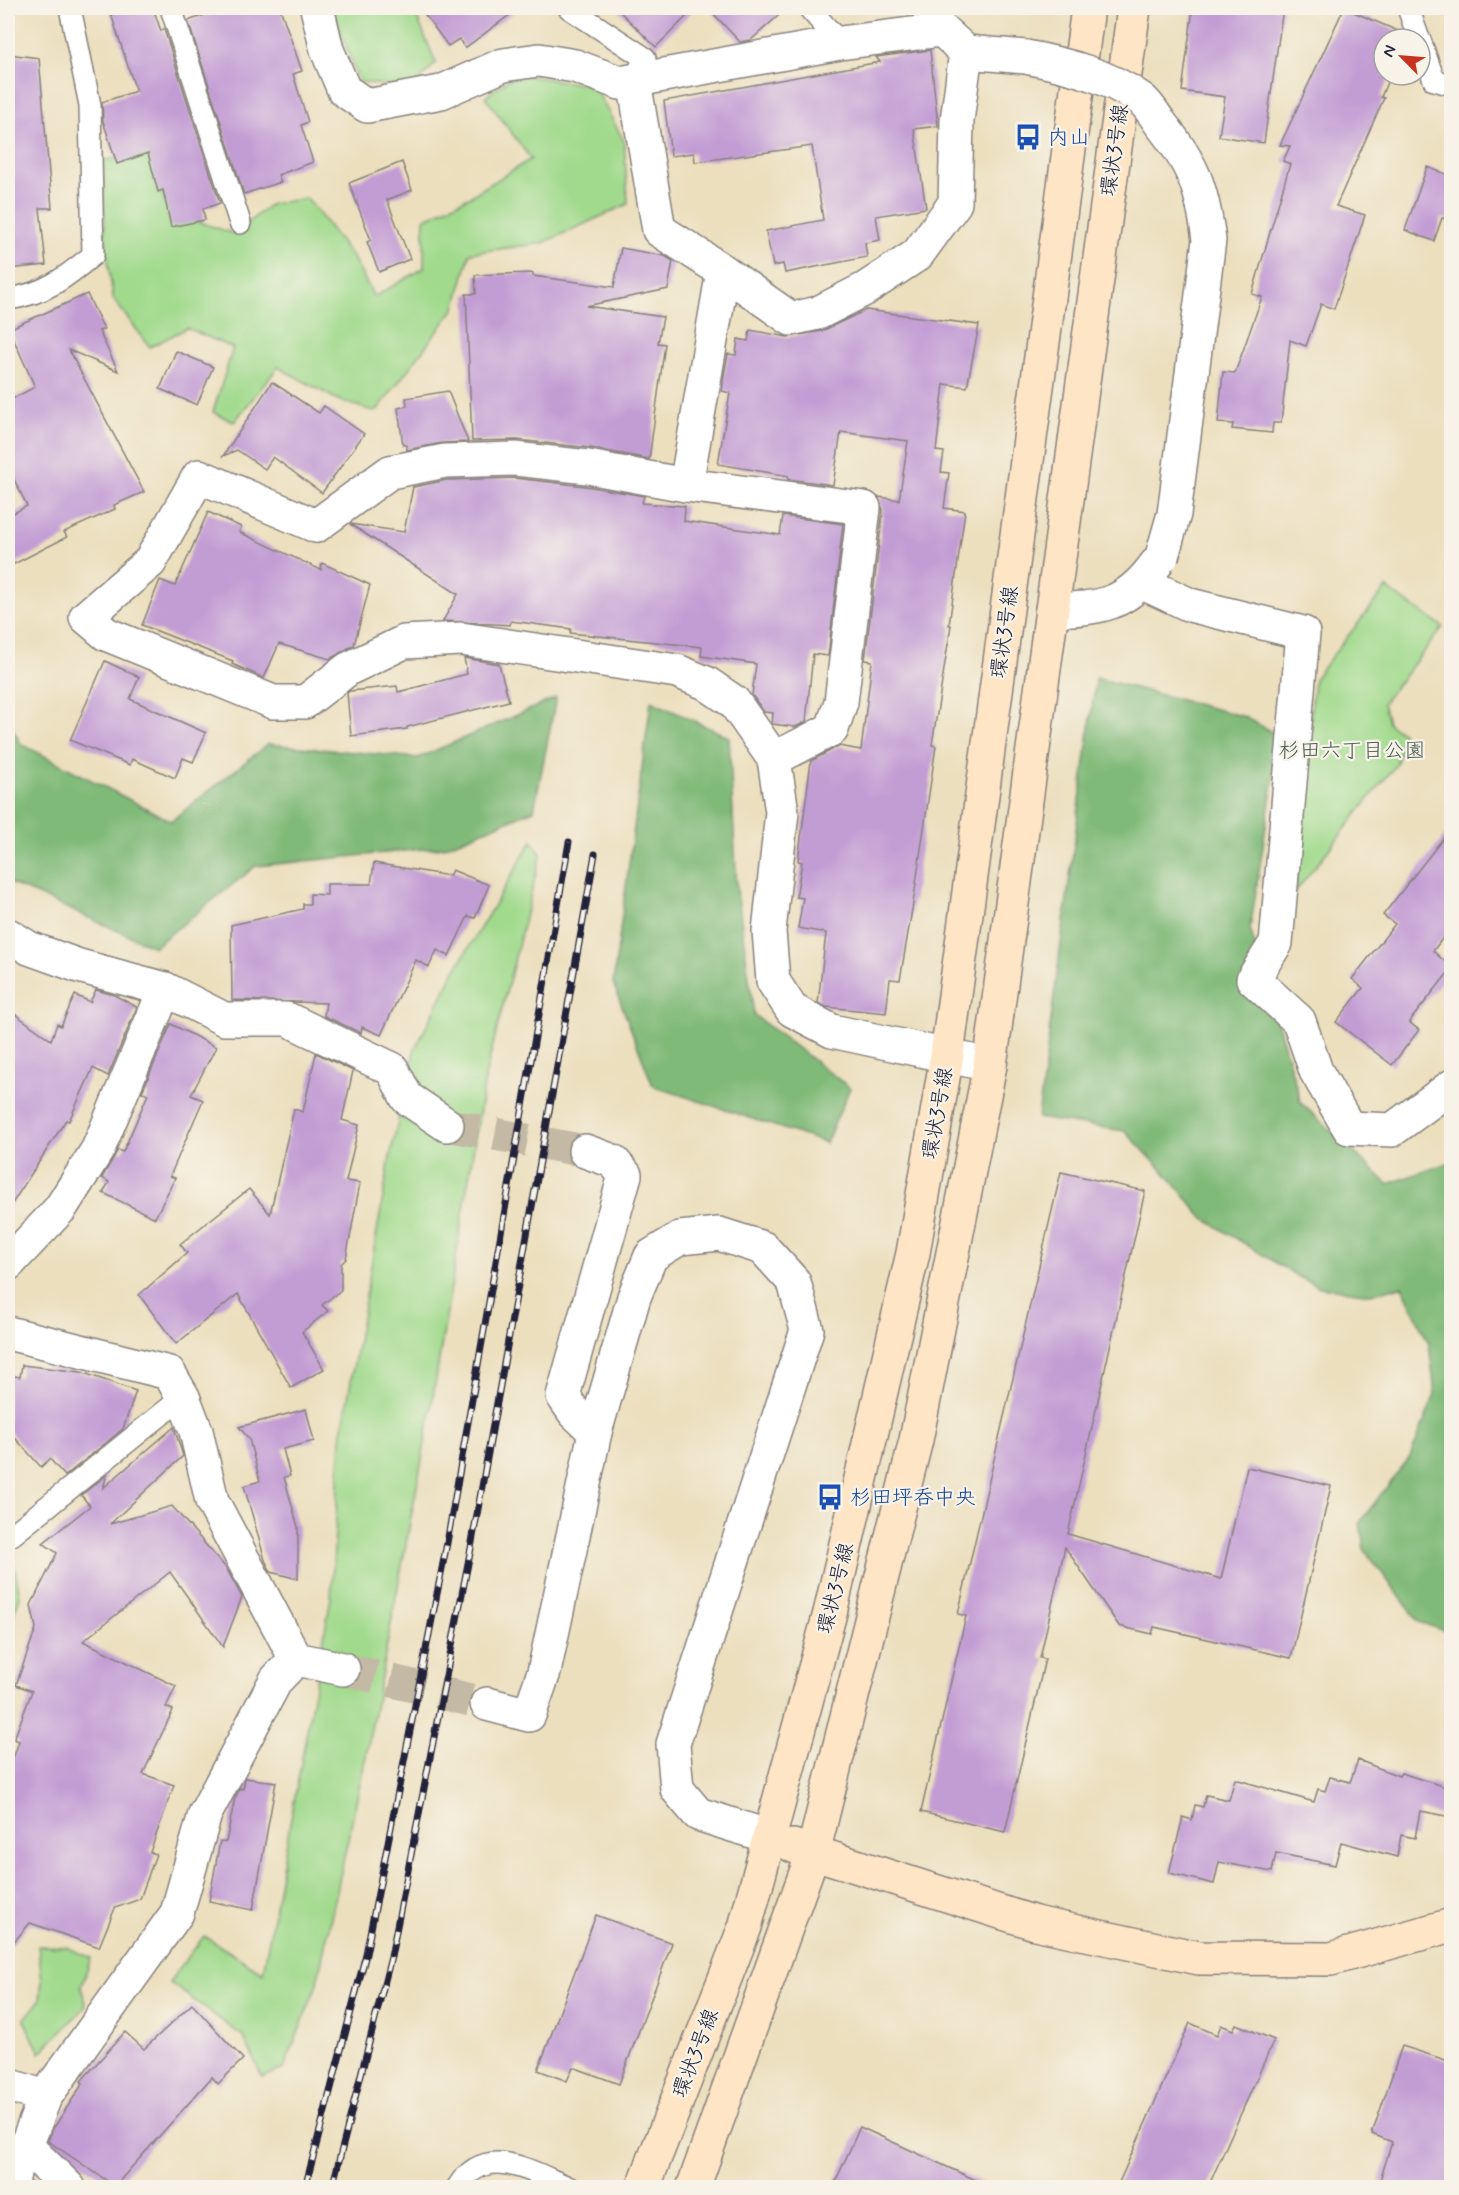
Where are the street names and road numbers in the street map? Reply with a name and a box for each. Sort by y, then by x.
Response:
street label: 環状3号線 [1095,102,1135,198]
street label: 環状3号線 [985,584,1025,680]
street label: 環状3号線 [916,1065,960,1162]
street label: 環状3号線 [811,1539,861,1637]
street label: 環状3号線 [666,2005,726,2102]

